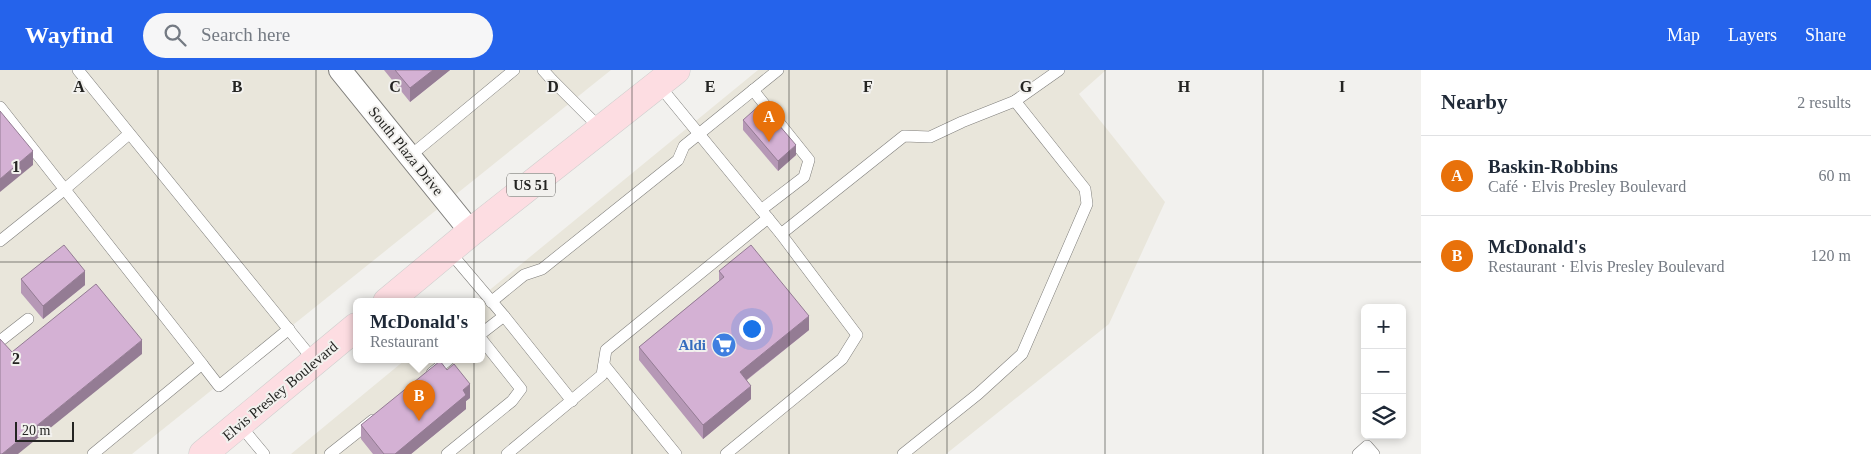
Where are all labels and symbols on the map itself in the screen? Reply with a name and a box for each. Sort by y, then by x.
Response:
text: A [73,78,85,95]
text: B [232,78,243,95]
text: C [389,78,401,95]
text: D [547,78,559,95]
text: E [705,78,715,95]
text: F [863,78,873,95]
text: G [1020,78,1033,95]
text: H [1178,78,1191,95]
text: I [1339,78,1345,95]
pin: A [753,101,785,142]
street label: South Plaza Drive [365,104,447,199]
text: 1 [12,158,20,175]
road number: US 51 [507,174,555,196]
your location [739,316,765,342]
supermarket icon: Aldi [711,332,737,358]
place label: Aldi [678,337,706,353]
street label: Elvis Presley Boulevard [219,338,341,444]
text: 2 [12,350,20,367]
pin: B [403,380,435,421]
scale bar [15,419,74,442]

